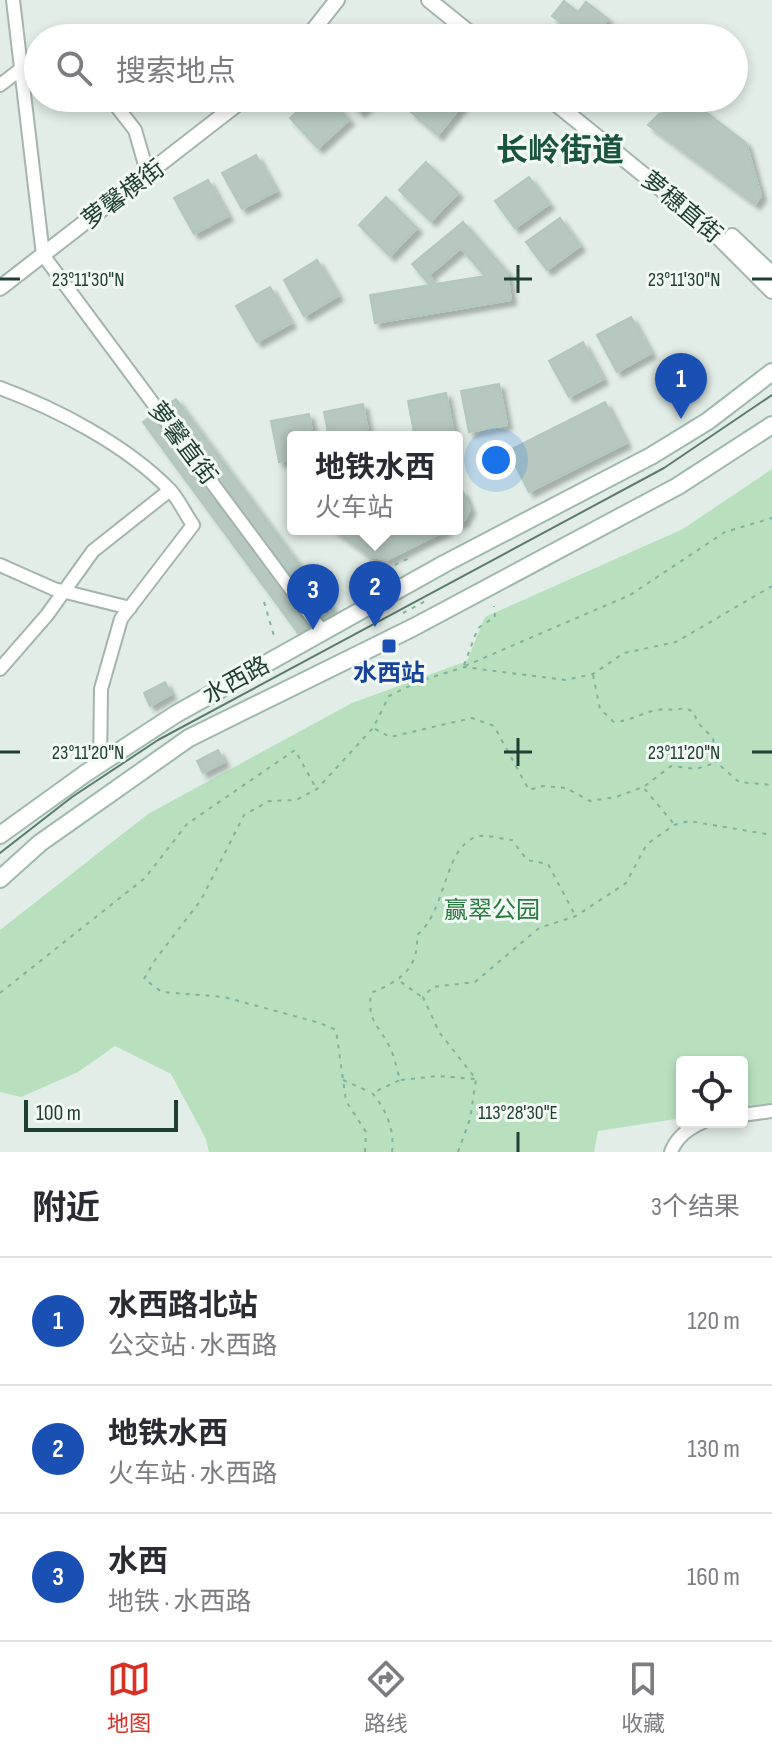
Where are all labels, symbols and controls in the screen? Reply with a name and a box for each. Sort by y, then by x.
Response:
search box [24,24,748,112]
icon: search [52,46,96,90]
text: 搜索地点 [116,54,236,90]
district label: 长岭街道 [496,132,624,171]
street label: 萝馨横街 [76,154,170,235]
street label: 萝穗直街 [636,165,728,249]
text: 23°11'30"N [52,268,124,292]
text: 23°11'30"N [648,268,720,292]
pin: 1 [655,353,707,419]
street label: 萝馨直街 [142,396,223,490]
popup [287,431,463,535]
your location [476,440,516,480]
text: 地铁水西 [315,450,435,486]
text: 火车站 [315,493,393,524]
pin: 2 [349,561,401,627]
pin: 3 [287,564,339,630]
marker: 水西站 [380,637,398,655]
street label: 水西路 [198,650,275,711]
place label: 水西站 [353,659,425,688]
text: 23°11'20"N [52,741,124,765]
text: 23°11'20"N [648,741,720,765]
park label: 赢翠公园 [444,896,540,925]
map controls [676,1056,748,1128]
button: locate [676,1056,748,1128]
scale bar [24,1096,178,1132]
text: 100 m [36,1100,81,1127]
text: 113°28'30"E [478,1101,558,1125]
text: 附近 [32,1188,100,1229]
text: 3个结果 [651,1192,740,1223]
text: 水西路北站 [108,1288,258,1324]
text: 1 [53,1306,63,1337]
text: 120 m [687,1306,740,1337]
text: 公交站 · 水西路 [108,1331,277,1362]
text: 地铁水西 [108,1416,228,1452]
text: 2 [52,1434,64,1465]
text: 130 m [688,1434,740,1465]
text: 火车站 · 水西路 [108,1459,277,1490]
text: 水西 [108,1544,168,1580]
text: 3 [52,1562,64,1593]
text: 160 m [687,1562,740,1593]
text: 地铁 · 水西路 [108,1587,251,1618]
tab: 地图 [107,1657,151,1738]
tab: 路线 [364,1657,408,1738]
tab: 收藏 [621,1657,665,1738]

